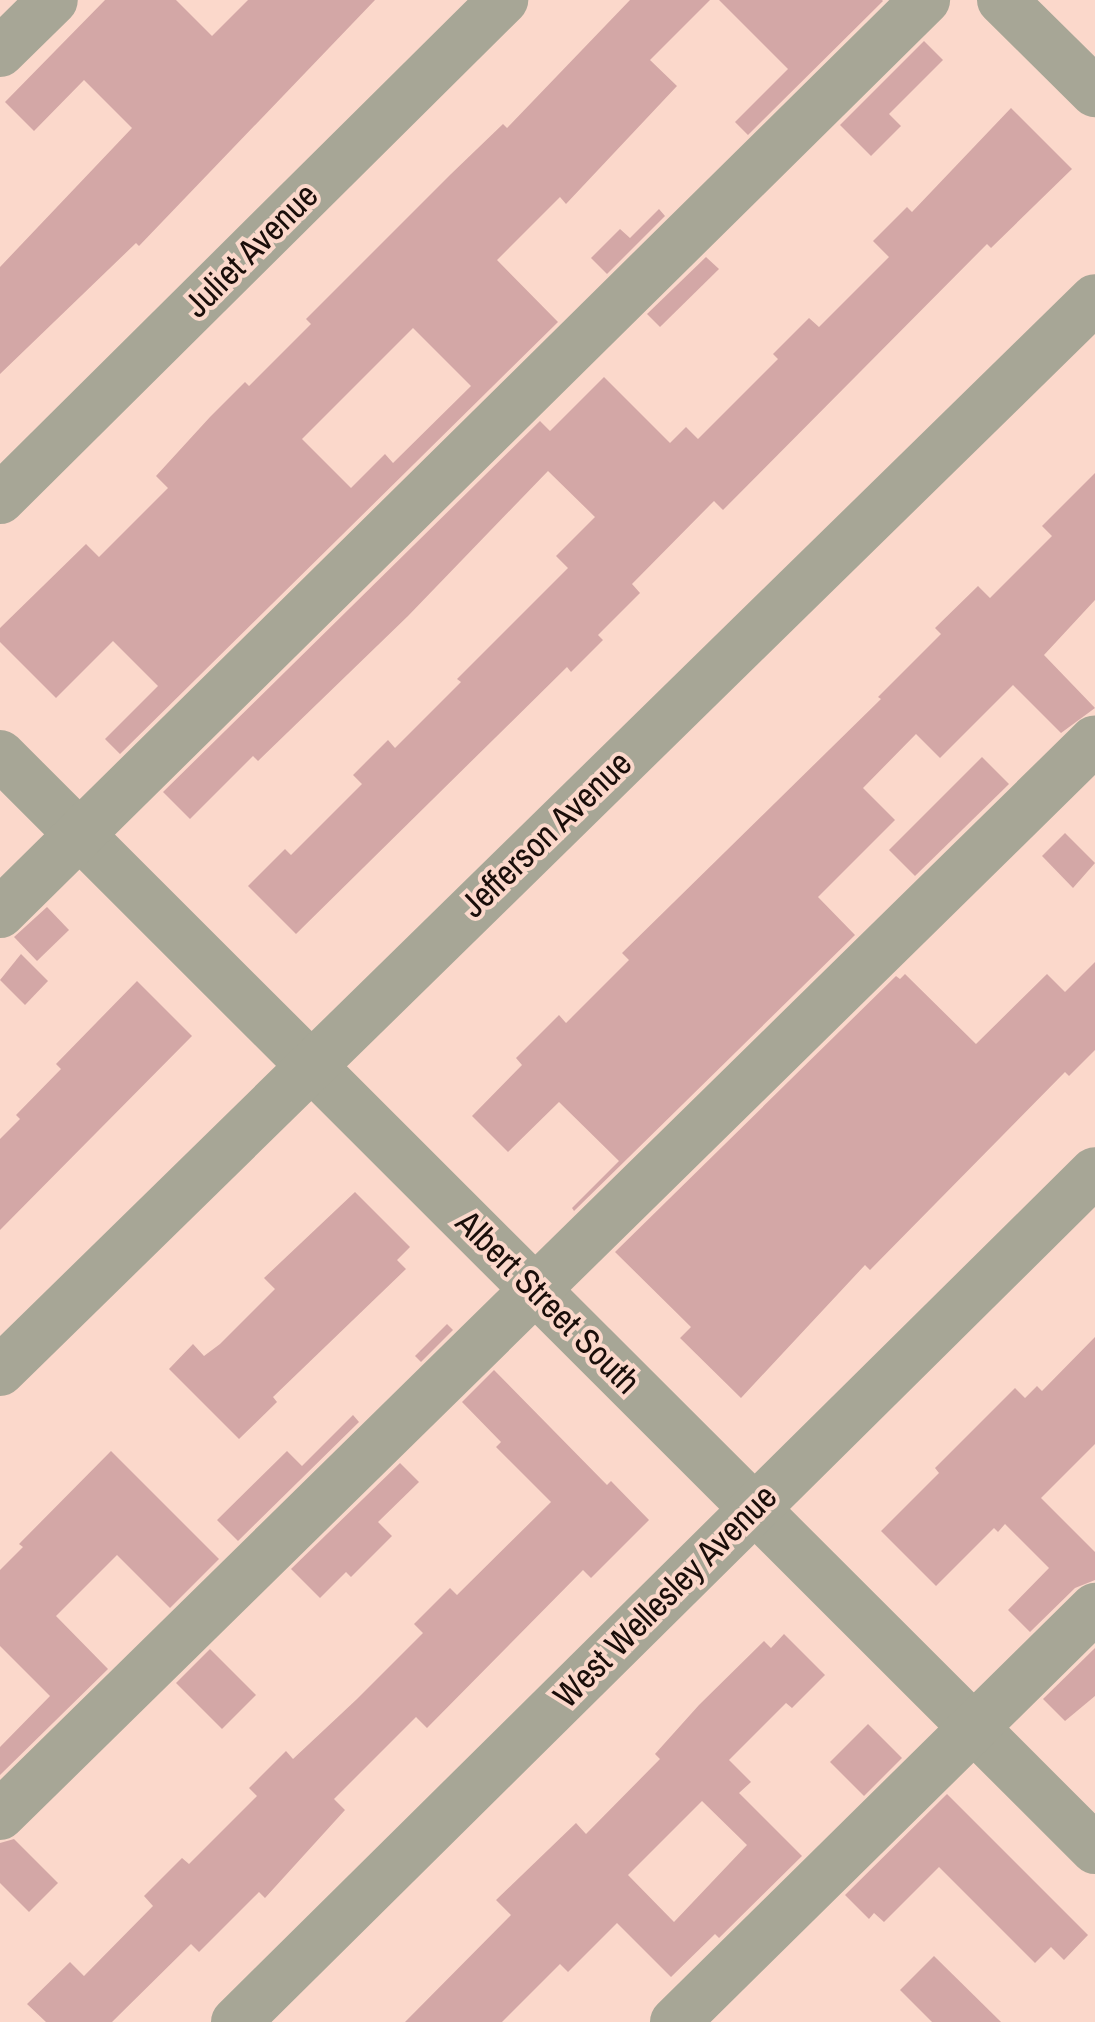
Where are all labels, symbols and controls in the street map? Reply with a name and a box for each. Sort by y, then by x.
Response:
street label: Juliet Avenue [175,174,327,326]
street label: Jefferson Avenue [451,742,641,926]
street label: Albert Street South [447,1201,649,1403]
street label: West Wellesley Avenue [544,1475,786,1717]

